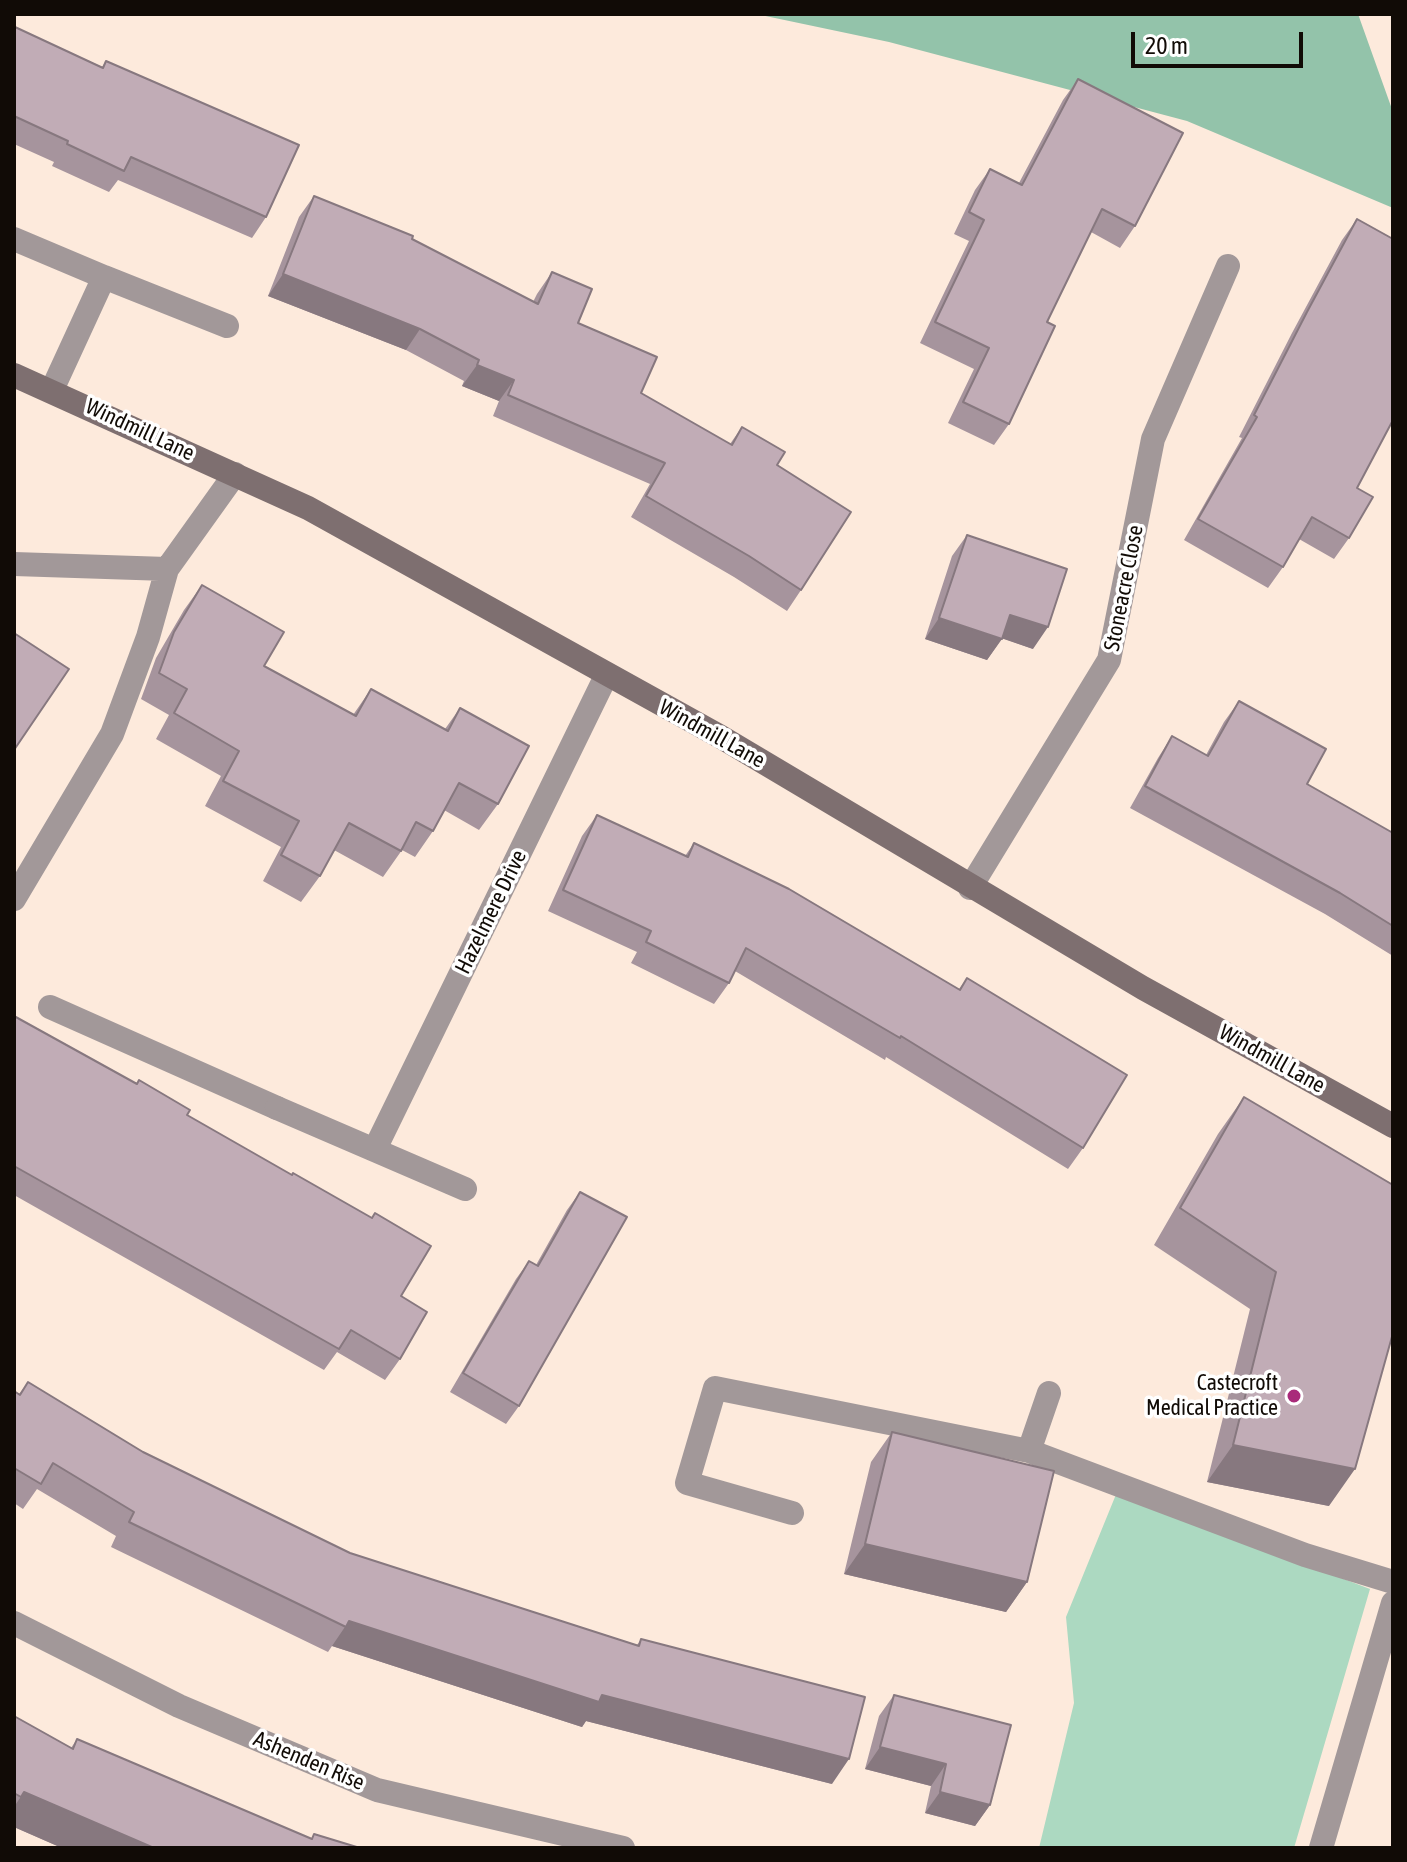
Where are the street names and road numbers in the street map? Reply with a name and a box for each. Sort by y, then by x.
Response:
street label: Windmill Lane [81,393,199,467]
street label: Stoneacre Close [1099,523,1149,653]
street label: Windmill Lane [654,694,770,774]
street label: Hazelmere Drive [450,846,532,978]
street label: Windmill Lane [1214,1019,1330,1099]
street label: Ashenden Rise [250,1726,368,1796]

